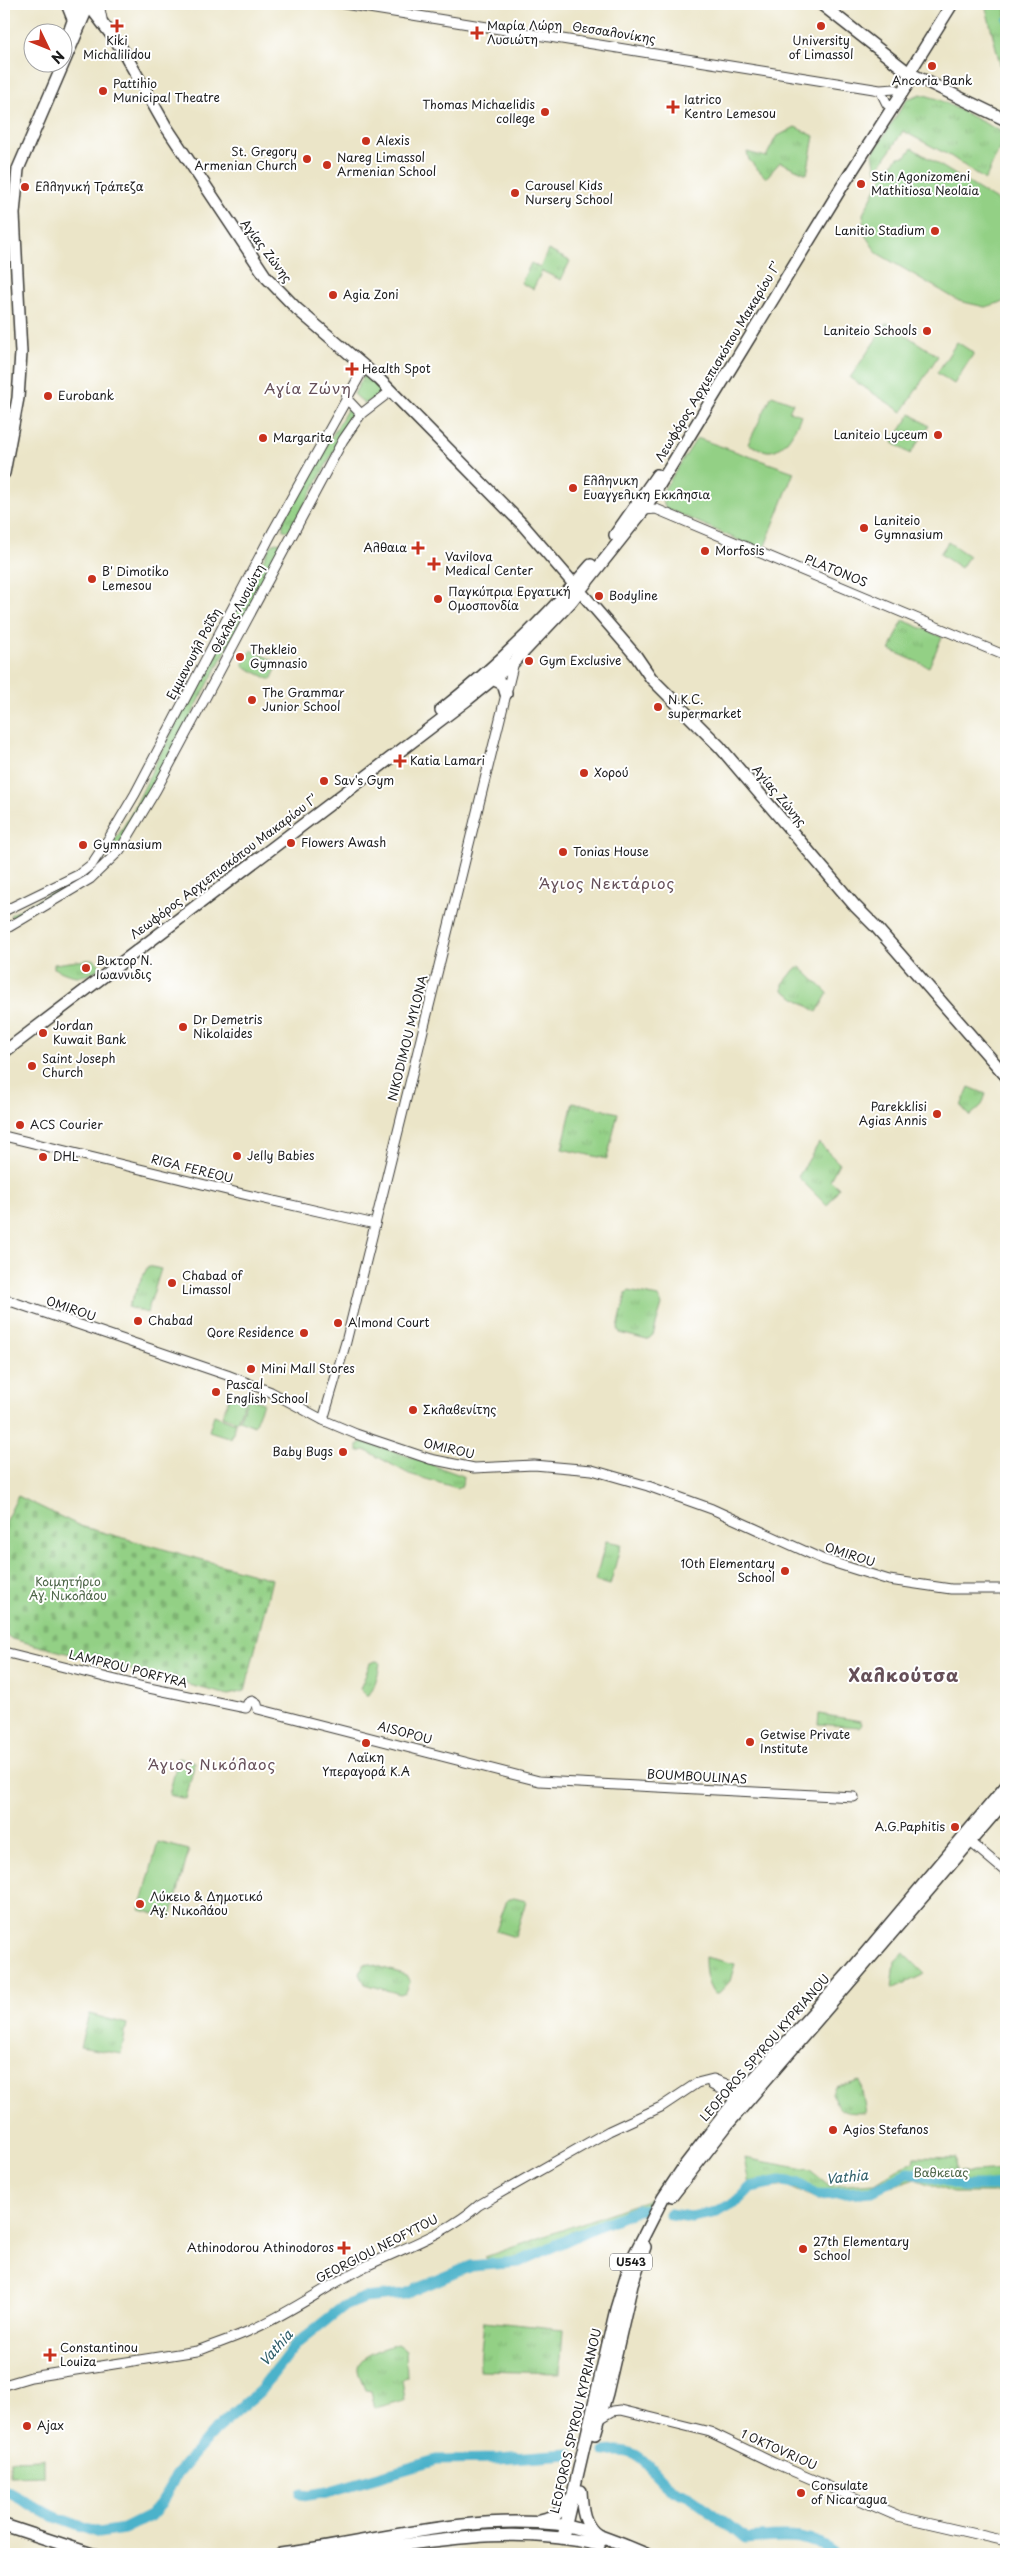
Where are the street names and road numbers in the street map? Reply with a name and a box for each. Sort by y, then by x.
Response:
street label: Θεσσαλονίκης [571,17,657,47]
street label: Αγίας Ζώνης [237,215,297,286]
street label: Λεωφόρος Αρχιεπισκόπου Μακαρίου Γ’ [650,258,784,465]
street label: PLATONOS [802,549,870,591]
street label: Θέκλας Λυσιώτη [206,561,268,656]
street label: Εμμανουήλ Ροΐδη [161,605,225,703]
street label: Αγίας Ζώνης [749,761,811,830]
street label: Λεωφόρος Αρχιεπισκόπου Μακαρίου Γ’ [126,789,321,943]
street label: NIKODIMOU MYLONA [383,973,431,1103]
street label: RIGA FEREOU [149,1149,235,1187]
street label: OMIROU [44,1291,99,1325]
street label: OMIROU [422,1433,477,1463]
street label: OMIROU [823,1537,878,1571]
street label: LAMPROU PORFYRA [67,1645,190,1692]
street label: AISOPOU [376,1716,434,1748]
street label: BOUMBOULINAS [646,1764,748,1788]
street label: LEOFOROS SPYROU KYPRIANOU [695,1970,833,2125]
street label: GEORGIOU NEOFYTOU [312,2209,441,2287]
road number: U543 [610,2254,652,2270]
street label: LEOFOROS SPYROU KYPRIANOU [545,2326,605,2515]
street label: 1 OKTOVRIOU [738,2424,820,2474]

